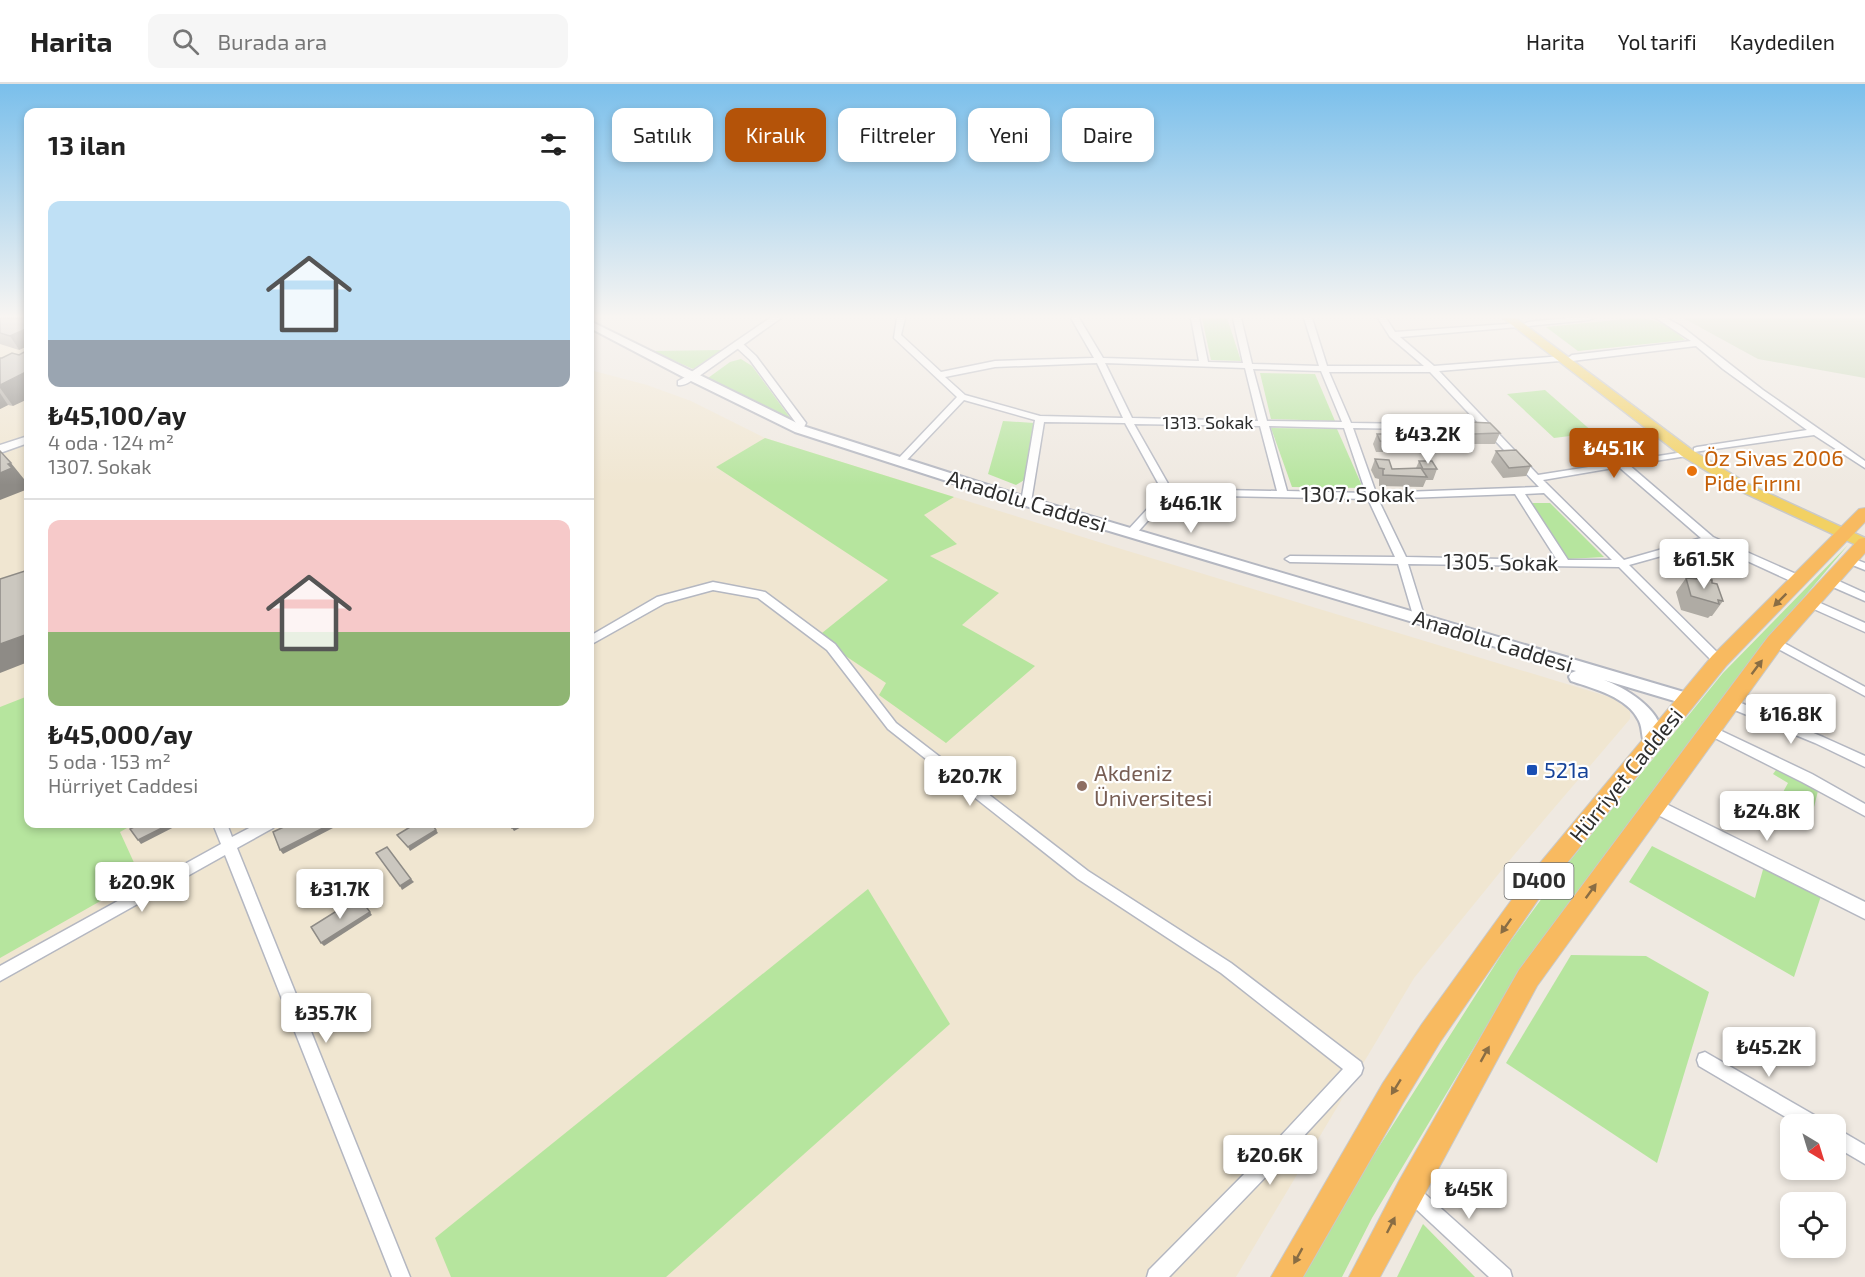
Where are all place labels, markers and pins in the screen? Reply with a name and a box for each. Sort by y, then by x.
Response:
pin: ₺43.2K [1379,414,1477,465]
pin: ₺45.1K [1565,428,1663,479]
place label: Öz Sivas 2006 Pide Fırını [1704,444,1844,495]
marker: Öz Sivas 2006 Pide Fırını [1685,464,1699,478]
pin: ₺46.1K [1142,483,1240,534]
pin: ₺61.5K [1655,539,1753,590]
pin: ₺16.8K [1742,694,1840,745]
pin: ₺20.7K [921,756,1019,807]
place label: 521a [1544,756,1589,782]
place label: Akdeniz Üniversitesi [1094,759,1213,810]
marker: 521a [1525,763,1539,777]
marker: Akdeniz Üniversitesi [1075,779,1089,793]
pin: ₺24.8K [1718,791,1816,842]
pin: ₺20.9K [93,862,191,913]
pin: ₺31.7K [291,869,389,920]
pin: ₺35.7K [277,993,375,1044]
pin: ₺45.2K [1720,1027,1818,1078]
pin: ₺20.6K [1221,1135,1319,1186]
pin: ₺45K [1433,1169,1505,1220]

